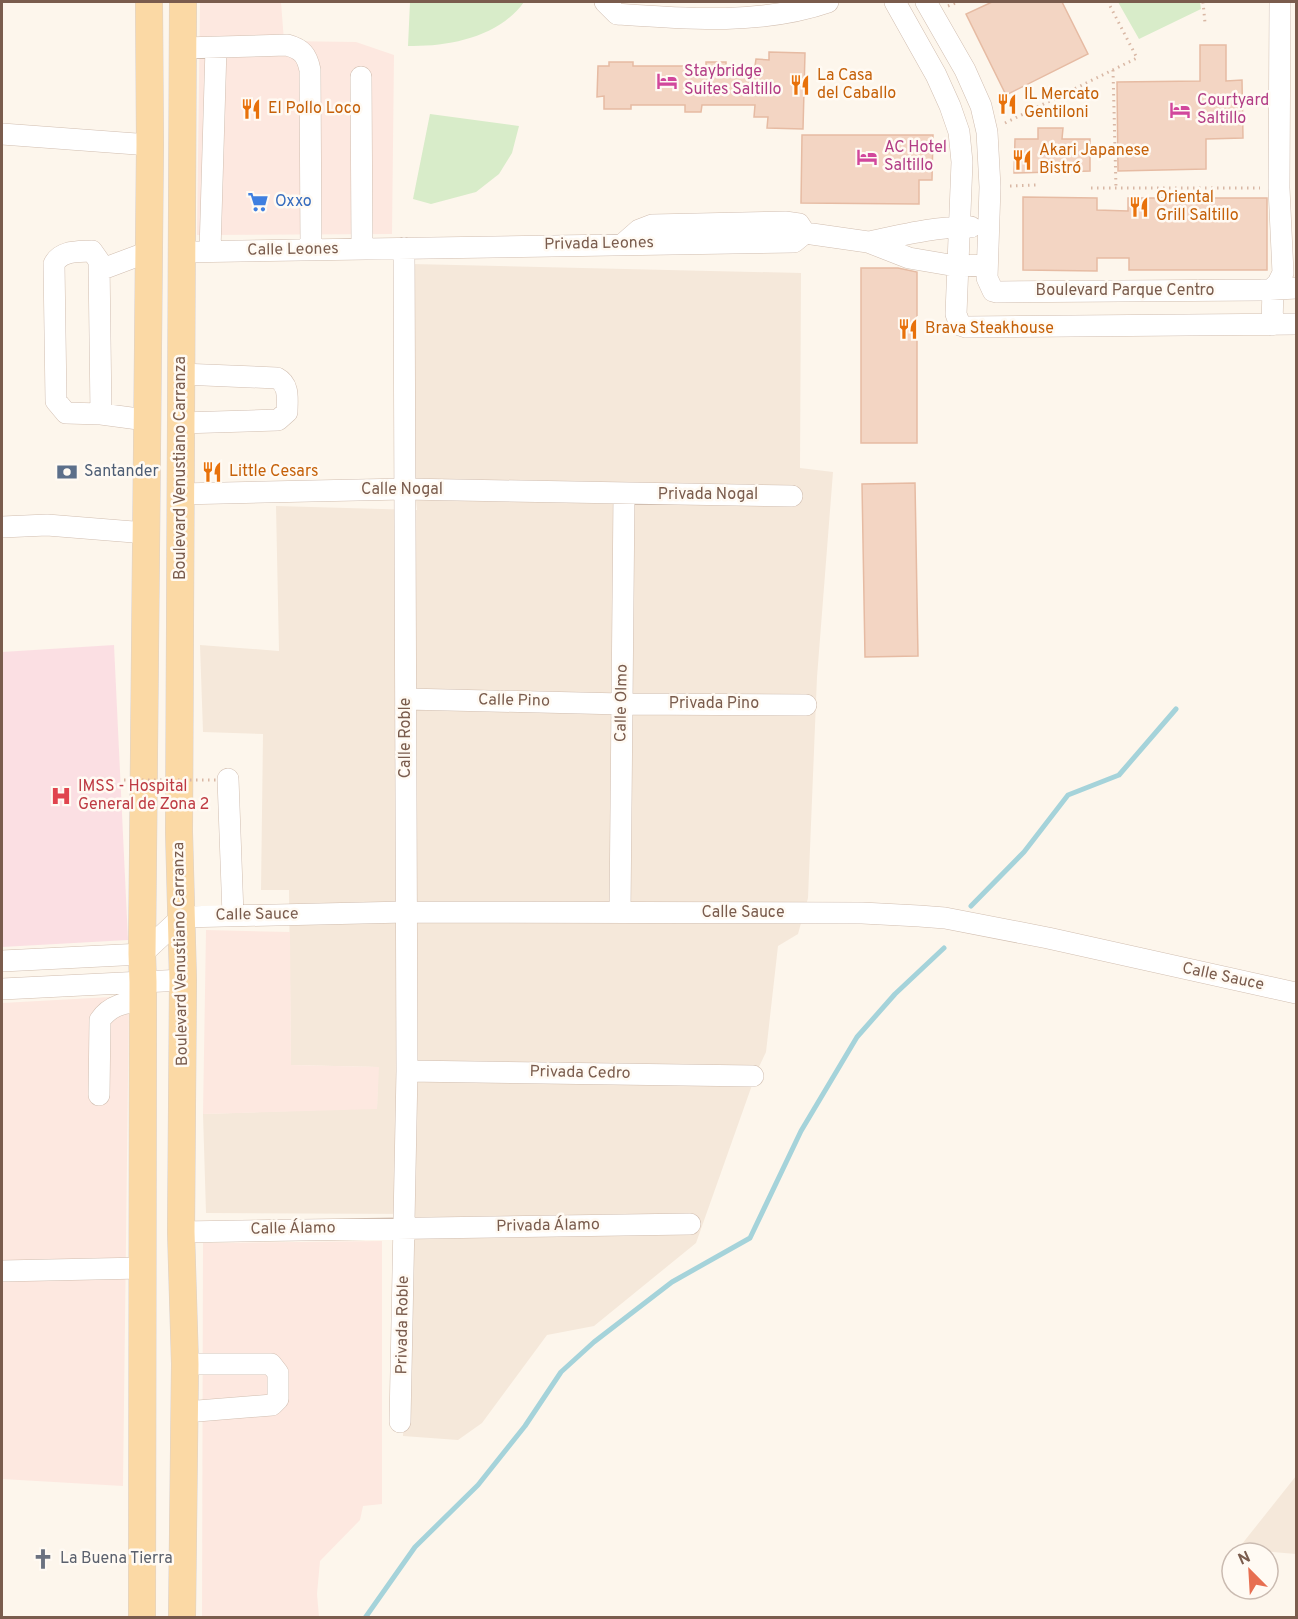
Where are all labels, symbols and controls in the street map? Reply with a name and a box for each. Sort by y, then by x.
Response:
place label: Staybridge Suites Saltillo [684,62,782,100]
place label: La Casa del Caballo [817,66,896,104]
hotel icon: Staybridge Suites Saltillo [655,69,679,93]
restaurant icon: La Casa del Caballo [788,73,812,97]
place label: IL Mercato Gentiloni [1024,85,1099,123]
place label: Courtyard Saltillo [1197,91,1269,129]
restaurant icon: IL Mercato Gentiloni [995,92,1019,116]
restaurant icon: El Pollo Loco [239,97,263,121]
hotel icon: Courtyard Saltillo [1168,98,1192,122]
place label: El Pollo Loco [268,99,361,119]
place label: AC Hotel Saltillo [884,138,947,176]
place label: Akari Japanese Bistró [1039,141,1149,179]
hotel icon: AC Hotel Saltillo [855,145,879,169]
restaurant icon: Akari Japanese Bistró [1010,148,1034,172]
place label: Oriental Grill Saltillo [1156,188,1239,226]
supermarket icon: Oxxo [246,190,270,214]
place label: Oxxo [275,192,312,212]
restaurant icon: Oriental Grill Saltillo [1127,195,1151,219]
street label: Privada Leones [544,233,654,255]
street label: Calle Leones [247,239,339,261]
street label: Boulevard Parque Centro [1036,281,1214,301]
restaurant icon: Brava Steakhouse [896,317,920,341]
place label: Brava Steakhouse [925,319,1054,339]
street label: Boulevard Venustiano Carranza [171,356,191,580]
bank icon: Santander [55,460,79,484]
restaurant icon: Little Cesars [200,460,224,484]
place label: Santander [84,462,159,482]
place label: Little Cesars [229,462,319,482]
street label: Calle Nogal [361,480,443,500]
street label: Privada Nogal [658,485,758,505]
street label: Calle Olmo [611,664,633,742]
street label: Calle Pino [478,690,550,712]
street label: Privada Pino [669,694,759,714]
street label: Calle Roble [396,698,416,778]
place label: IMSS - Hospital General de Zona 2 [78,777,209,815]
hospital icon: IMSS - Hospital General de Zona 2 [49,784,73,808]
street label: Boulevard Venustiano Carranza [169,842,193,1066]
street label: Calle Sauce [701,903,785,923]
street label: Calle Sauce [215,904,299,926]
street label: Calle Sauce [1180,959,1266,995]
street label: Privada Cedro [529,1062,631,1084]
street label: Privada Álamo [496,1213,600,1237]
street label: Calle Álamo [250,1216,336,1240]
street label: Privada Roble [392,1275,414,1375]
north arrow [1220,1541,1280,1601]
church icon: La Buena Tierra [31,1547,55,1571]
text: N [1235,1548,1254,1571]
place label: La Buena Tierra [60,1549,173,1569]

